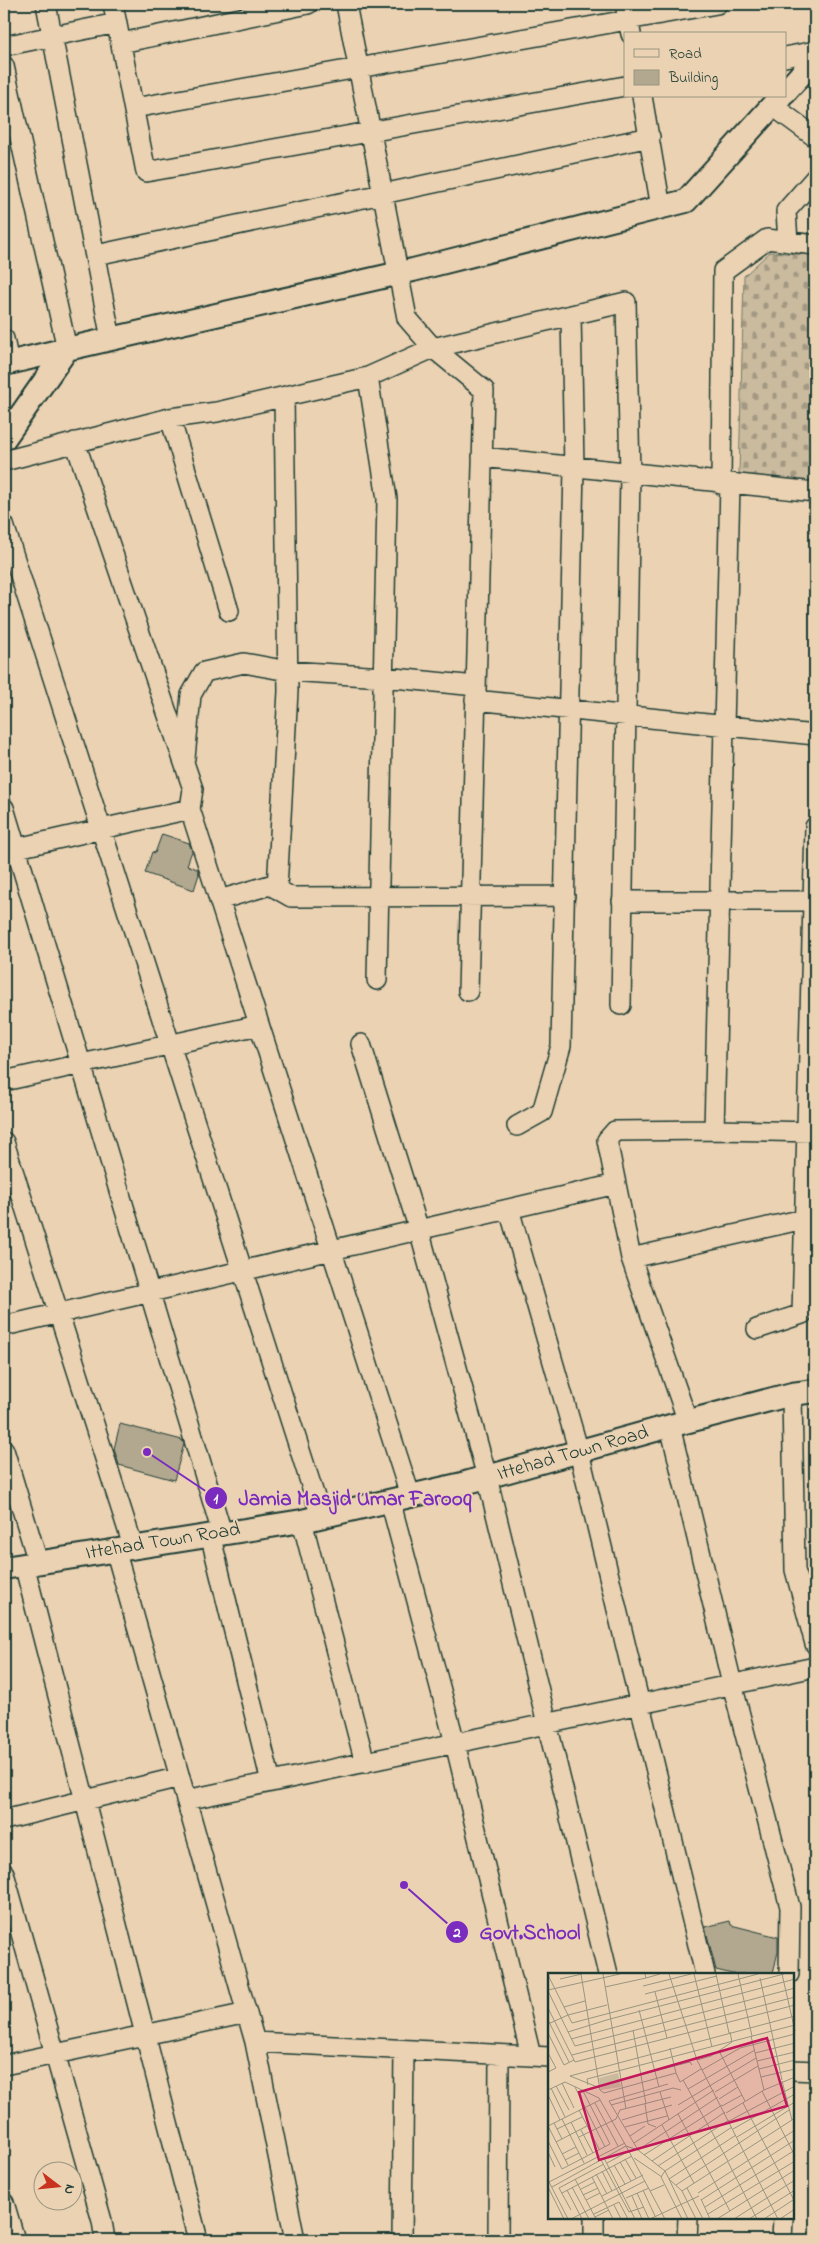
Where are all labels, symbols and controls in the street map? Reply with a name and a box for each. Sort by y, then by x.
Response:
legend [624,32,786,98]
text: Road [669,43,702,65]
text: Building [668,67,718,90]
street label: Ittehad Town Road [494,1419,652,1489]
callout: Jamia Masjid Umar Farooq [203,1480,481,1516]
text: Jamia Masjid Umar Farooq [239,1485,472,1515]
text: 1 [214,1488,219,1510]
street label: Ittehad Town Road [84,1515,242,1569]
callout: Govt.School [444,1914,590,1950]
text: Govt.School [479,1919,581,1949]
text: 2 [452,1922,461,1944]
inset map [548,1973,794,2219]
north arrow [32,2162,82,2212]
text: N [58,2182,80,2197]

